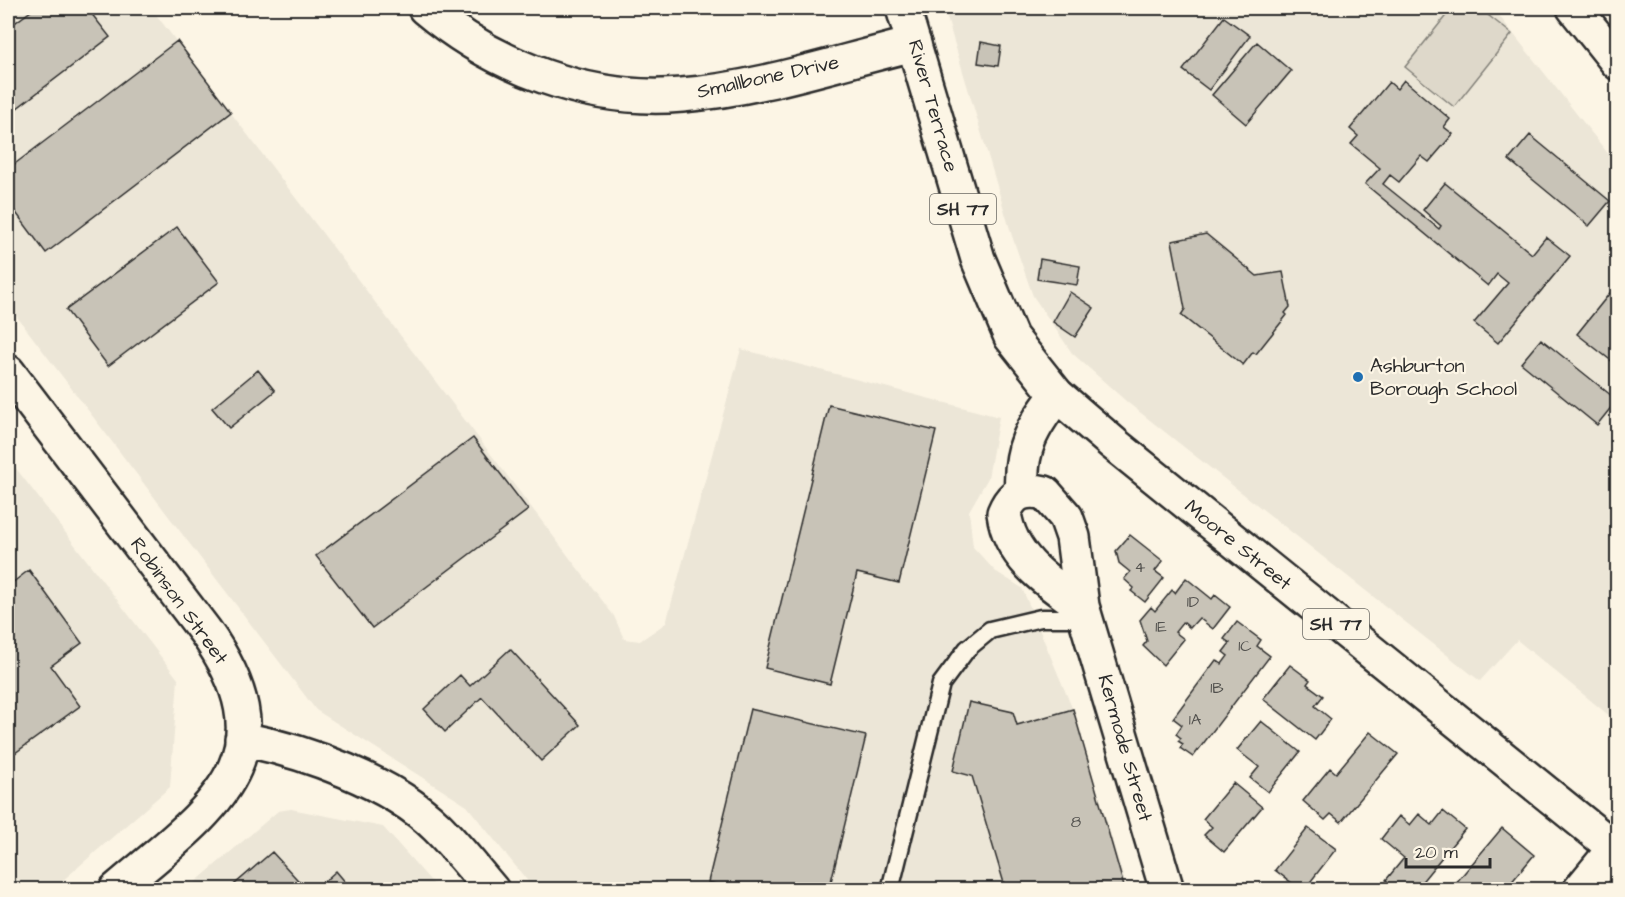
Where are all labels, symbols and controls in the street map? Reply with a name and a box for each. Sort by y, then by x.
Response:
street label: River Terrace [901,37,965,176]
street label: Smallbone Drive [694,48,842,106]
road number: SH 77 [930,194,996,224]
place label: Ashburton Borough School [1370,352,1517,404]
marker: Ashburton Borough School [1351,370,1365,384]
street label: Moore Street [1178,493,1298,597]
street label: Robinson Street [123,532,235,670]
house number: 4 [1135,556,1146,578]
house number: 1D [1187,591,1199,613]
road number: SH 77 [1303,609,1369,639]
house number: 1E [1155,616,1167,638]
house number: 1C [1238,635,1252,657]
street label: Kermode Street [1091,671,1159,825]
house number: 1B [1210,677,1224,699]
house number: 1A [1189,709,1201,731]
house number: 8 [1071,811,1081,833]
scale bar [1406,831,1490,869]
text: 20 m [1415,840,1458,865]

